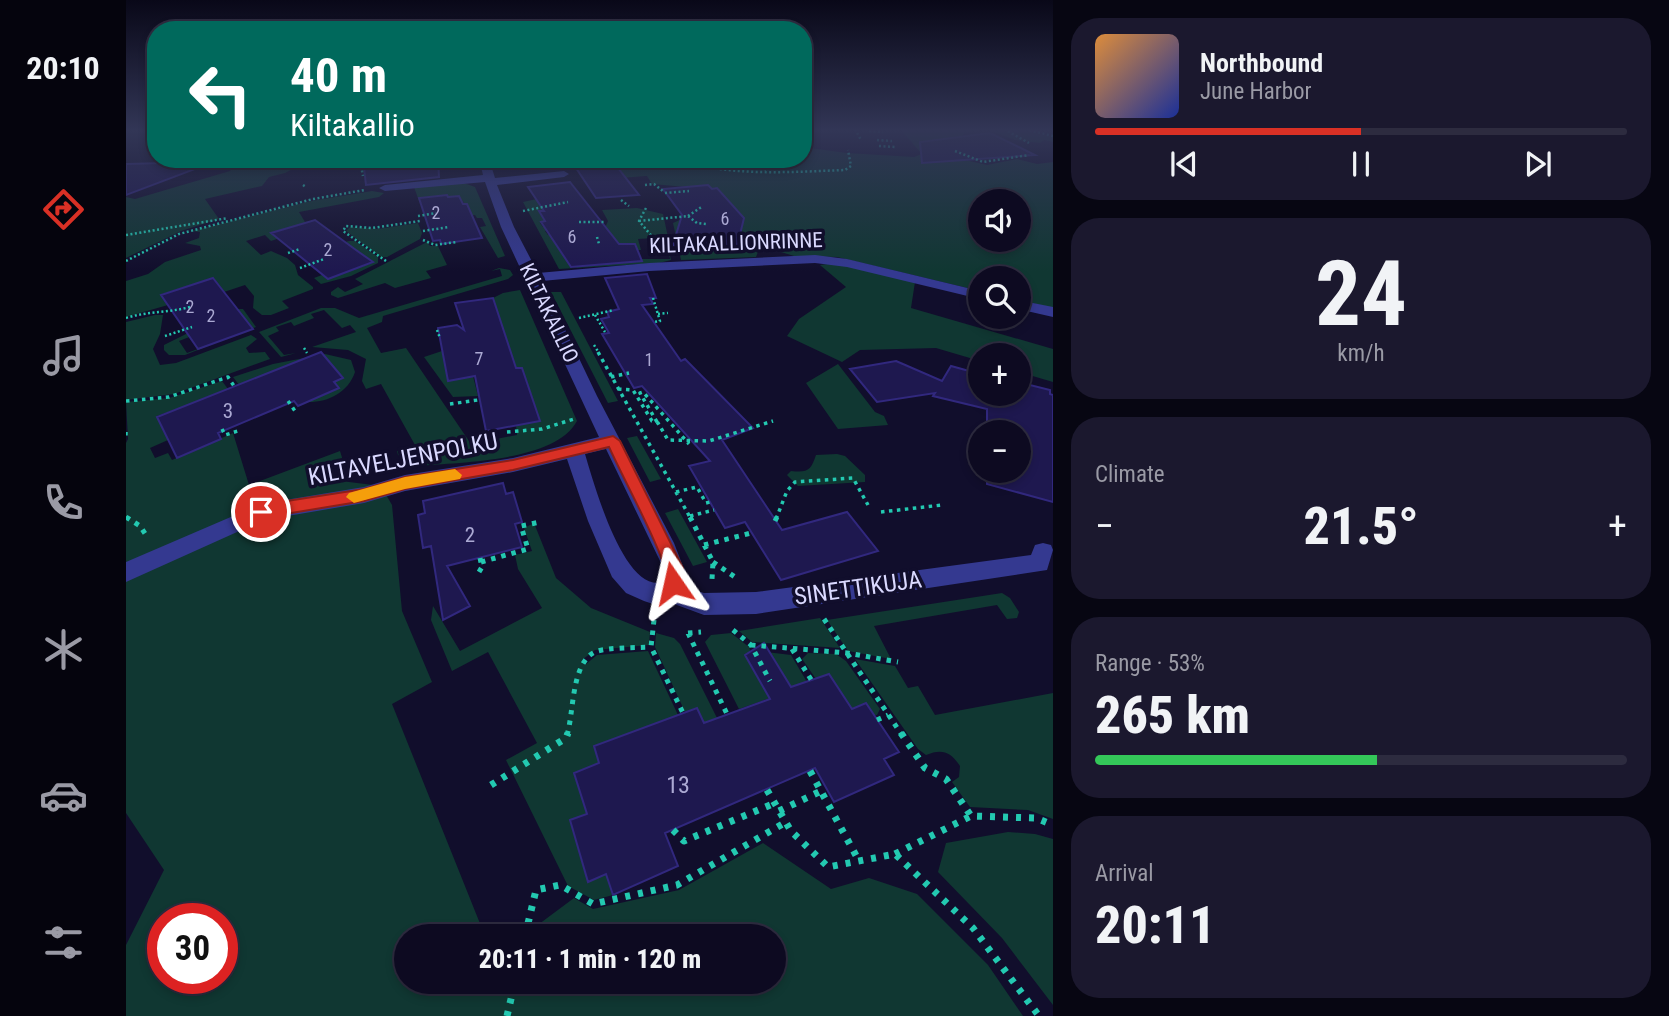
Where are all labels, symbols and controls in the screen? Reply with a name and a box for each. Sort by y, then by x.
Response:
text: 40 m [290,47,387,104]
text: Northbound [1200,48,1323,78]
text: 20:10 [26,49,100,87]
icon: left [175,49,266,140]
text: June Harbor [1200,78,1312,105]
text: Kiltakallio [290,106,415,144]
icon: previous [1165,145,1203,183]
icon: pause [1342,145,1380,183]
icon: next [1519,145,1557,183]
icon: directions [39,185,88,234]
map controls [968,189,1031,483]
button: sound [968,189,1031,252]
house number: 2 [432,202,441,223]
house number: 6 [721,208,729,229]
house number: 6 [568,226,576,247]
street label: KILTAKALLIONRINNE [649,228,823,258]
house number: 2 [324,239,333,260]
text: 24 [1315,241,1407,347]
street label: KILTAKALLIO [515,259,583,367]
button: search [968,266,1031,329]
house number: 2 [186,296,195,317]
house number: 2 [207,305,216,326]
icon: music [39,331,88,380]
text: km/h [1337,340,1385,367]
button: + [968,343,1031,406]
house number: 7 [475,348,484,369]
house number: 1 [645,349,653,370]
house number: 3 [223,399,233,423]
button: − [968,420,1031,483]
street label: KILTAVELJENPOLKU [306,427,500,491]
text: Climate [1095,461,1165,488]
icon: phone [39,478,88,527]
pin [231,482,291,542]
icon: arrive [242,493,280,531]
text: 21.5° [1303,496,1419,557]
text: − [1095,504,1114,548]
text: + [1608,504,1627,548]
house number: 2 [465,523,475,547]
position arrow [636,546,710,620]
street label: SINETTIKUJA [792,565,924,611]
icon: climate [39,625,88,674]
text: Range · 53% [1095,650,1205,677]
text: 265 km [1095,685,1250,746]
icon: car [39,771,88,820]
house number: 13 [666,771,690,799]
text: Arrival [1095,860,1154,887]
text: 20:11 [1095,895,1215,956]
speed limit sign: 30 [147,903,238,994]
icon: filters [39,918,88,967]
text: 20:11 · 1 min · 120 m [479,944,701,974]

